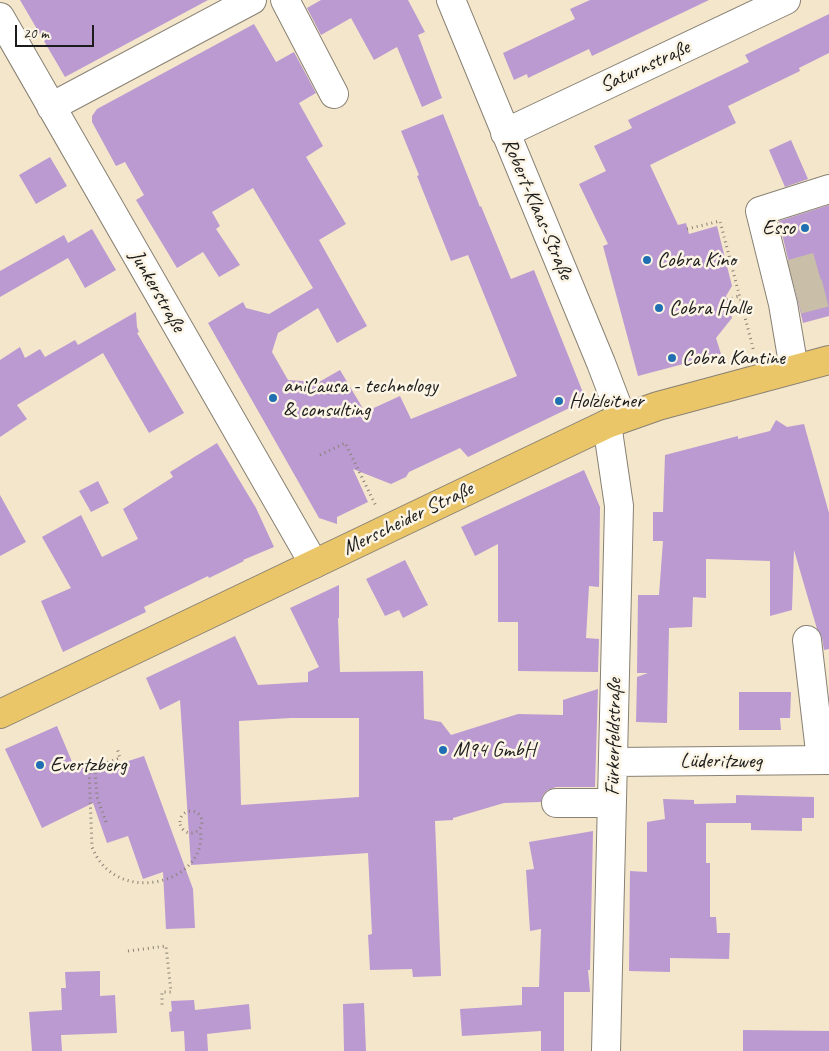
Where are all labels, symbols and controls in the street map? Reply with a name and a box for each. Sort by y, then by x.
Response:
scale bar [18,15,96,47]
text: 20 m [23,24,49,43]
street label: Saturnstraße [596,35,694,99]
street label: Robert-Klaas-Straße [496,135,578,283]
place label: Esso [762,215,795,241]
marker: Esso [799,222,811,234]
street label: Junkerstraße [123,245,191,337]
place label: Cobra Kino [657,247,736,273]
marker: Cobra Kino [641,254,653,266]
place label: Cobra Halle [669,295,751,321]
marker: Cobra Halle [653,302,665,314]
place label: Cobra Kantine [682,345,785,371]
marker: Cobra Kantine [666,352,678,364]
place label: aniCausa - technology & consulting [283,373,438,423]
place label: Holzleitner [569,388,643,414]
marker: aniCausa - technology & consulting [267,392,279,404]
marker: Holzleitner [553,395,565,407]
street label: Merscheider Straße [339,477,477,561]
street label: Fürkerfeldstraße [600,678,628,796]
place label: M94 GmbH [453,737,535,763]
marker: M94 GmbH [437,744,449,756]
street label: Lüderitzweg [680,748,762,774]
place label: Evertzberg [50,752,127,778]
marker: Evertzberg [34,759,46,771]

